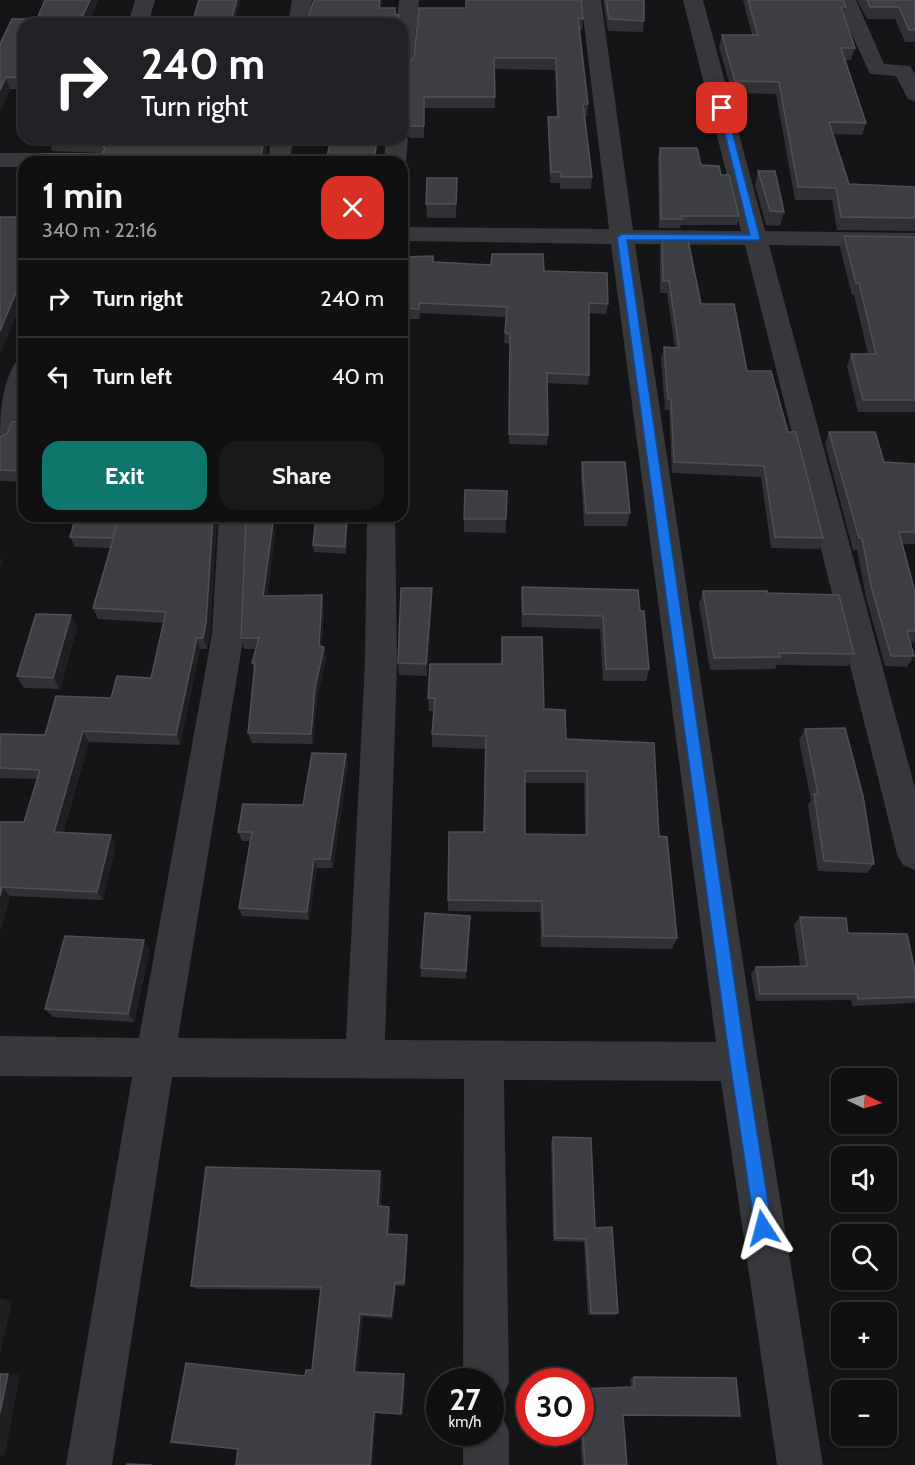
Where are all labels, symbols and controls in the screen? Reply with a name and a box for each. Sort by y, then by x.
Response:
text: 240 m [141,38,265,90]
icon: right [42,42,120,120]
pin [696,82,747,133]
text: Turn right [141,90,248,123]
icon: arrive [705,91,738,124]
text: 1 min [42,173,123,217]
button: close [321,176,384,239]
text: 340 m · 22:16 [42,218,157,242]
icon: right [42,282,75,315]
text: Turn right [93,285,183,312]
text: 240 m [320,285,384,312]
icon: left [42,360,75,393]
text: Turn left [93,363,172,390]
text: 40 m [332,363,384,390]
button: Exit [42,441,207,510]
button: Share [219,441,384,510]
north arrow [831,1068,897,1134]
map controls [831,1068,897,1446]
button: sound [831,1146,897,1212]
position arrow [731,1196,795,1260]
button: search [831,1224,897,1290]
button: + [831,1302,897,1368]
speed limit sign: 30 [516,1368,594,1446]
button: − [831,1380,897,1446]
text: 27 [449,1381,481,1418]
text: km/h [449,1413,481,1431]

